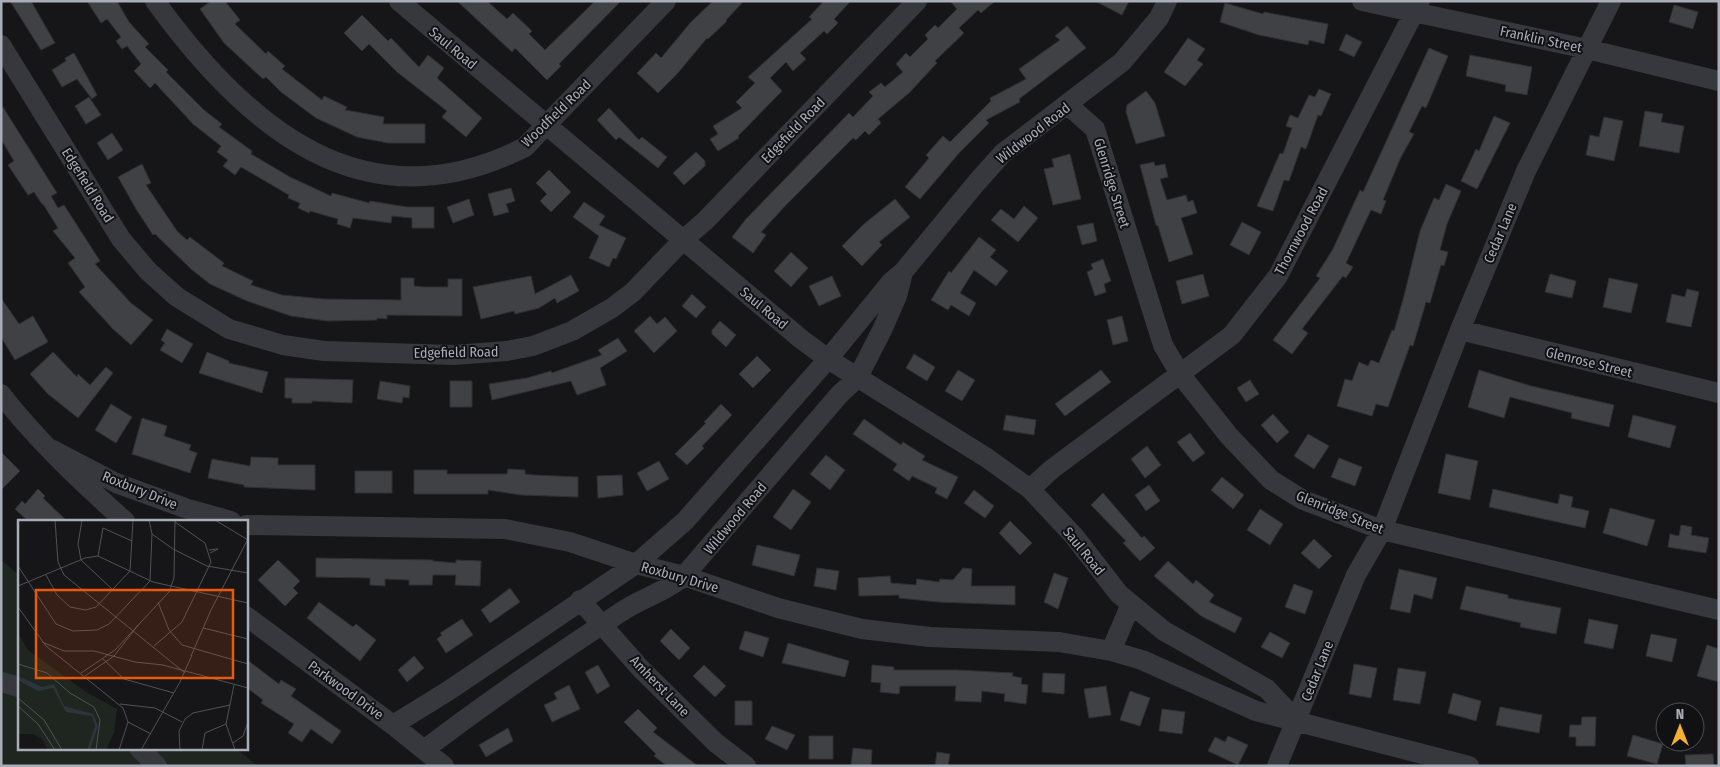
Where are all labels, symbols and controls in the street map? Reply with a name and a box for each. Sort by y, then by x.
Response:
street label: Franklin Street [1498,23,1584,57]
street label: Saul Road [425,24,480,73]
street label: Woodfield Road [518,76,595,151]
street label: Edgefield Road [758,94,829,167]
street label: Wildwood Road [993,99,1074,167]
street label: Glenridge Street [1090,136,1133,230]
street label: Edgefield Road [58,145,117,226]
street label: Thornwood Road [1271,184,1332,278]
street label: Cedar Lane [1480,201,1521,266]
street label: Saul Road [736,284,791,333]
street label: Edgefield Road [413,343,499,362]
street label: Glenrose Street [1544,344,1634,382]
street label: Roxbury Drive [100,468,180,513]
street label: Wildwood Road [700,479,770,558]
street label: Glenridge Street [1294,487,1386,538]
inset map [18,520,248,750]
street label: Saul Road [1059,524,1108,579]
street label: Roxbury Drive [639,558,721,597]
street label: Cedar Lane [1298,638,1337,704]
street label: Amherst Lane [626,652,693,720]
street label: Parkwood Drive [305,657,387,724]
north arrow [1655,702,1705,752]
text: N [1676,706,1684,723]

